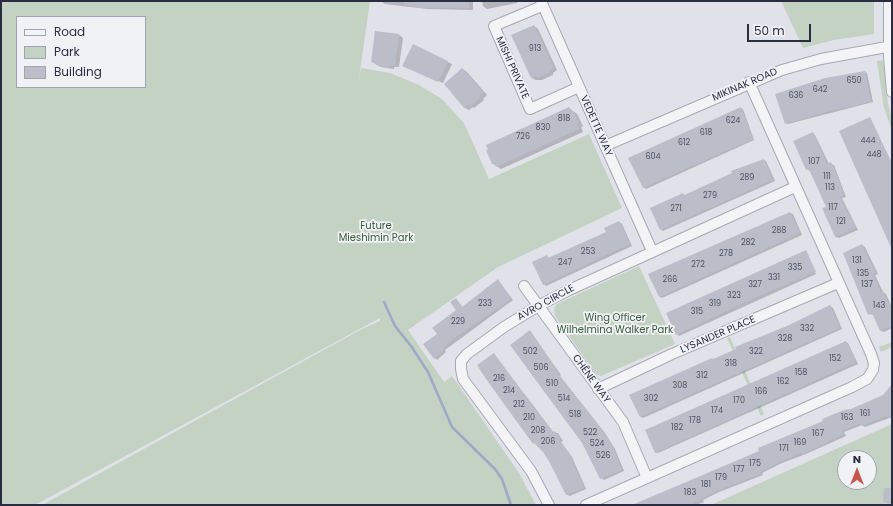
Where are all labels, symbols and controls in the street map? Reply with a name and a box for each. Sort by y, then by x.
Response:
legend [16,16,146,88]
scale bar [749,16,813,42]
text: 50 m [754,22,785,39]
text: Road [54,23,85,40]
street label: MISHI PRIVATE [493,35,531,101]
text: Park [54,43,80,60]
house number: 913 [529,44,541,54]
text: Building [54,63,102,80]
street label: MIKINAK ROAD [711,66,779,104]
house number: 650 [846,76,862,86]
house number: 642 [813,85,827,95]
house number: 636 [789,91,803,101]
street label: VEDETTE WAY [577,94,615,158]
house number: 818 [558,114,570,124]
house number: 624 [726,116,740,126]
house number: 830 [536,123,550,133]
house number: 618 [700,128,712,138]
house number: 726 [516,132,530,142]
house number: 444 [860,136,876,146]
house number: 612 [678,138,690,148]
house number: 448 [866,150,882,160]
house number: 604 [645,152,661,162]
house number: 107 [808,157,820,167]
house number: 111 [823,172,831,182]
house number: 289 [740,173,754,183]
house number: 113 [825,183,835,193]
house number: 279 [703,191,717,201]
house number: 117 [828,203,838,213]
house number: 271 [670,204,682,214]
house number: 121 [836,217,846,227]
park label: Future Mieshimin Park [339,220,413,244]
house number: 288 [772,226,786,236]
house number: 282 [741,238,755,248]
house number: 253 [581,247,595,257]
house number: 278 [719,249,733,259]
house number: 131 [852,256,862,266]
house number: 247 [558,258,572,268]
house number: 272 [691,260,705,270]
house number: 335 [788,263,802,273]
house number: 135 [857,269,869,279]
house number: 331 [768,273,780,283]
house number: 266 [663,275,677,285]
house number: 327 [748,280,762,290]
house number: 137 [861,280,873,290]
street label: AVRO CIRCLE [515,282,577,324]
house number: 323 [727,291,741,301]
house number: 233 [478,299,492,309]
house number: 319 [709,299,721,309]
house number: 143 [873,301,885,311]
house number: 315 [691,307,703,317]
park label: Wing Officer Wilhelmina Walker Park [557,312,673,336]
street label: LYSANDER PLACE [679,314,757,356]
house number: 229 [451,317,465,327]
house number: 332 [800,324,814,334]
house number: 328 [778,334,792,344]
house number: 502 [523,347,537,357]
house number: 322 [749,347,763,357]
street label: CHÊNE WAY [569,352,613,406]
house number: 152 [829,354,841,364]
house number: 318 [725,359,737,369]
house number: 506 [533,363,549,373]
house number: 158 [795,368,807,378]
house number: 312 [696,371,708,381]
house number: 216 [493,374,505,384]
house number: 162 [777,377,789,387]
house number: 510 [546,379,558,389]
house number: 308 [673,381,687,391]
house number: 214 [503,386,515,396]
house number: 166 [755,387,767,397]
house number: 514 [558,394,570,404]
house number: 302 [644,394,658,404]
house number: 170 [733,396,745,406]
house number: 212 [513,400,525,410]
house number: 174 [711,406,723,416]
house number: 161 [860,409,870,419]
house number: 518 [569,410,581,420]
house number: 210 [523,413,535,423]
house number: 163 [841,413,853,423]
house number: 178 [689,416,701,426]
house number: 182 [671,423,683,433]
house number: 208 [531,426,545,436]
house number: 522 [583,428,597,438]
house number: 167 [812,429,824,439]
house number: 206 [541,437,555,447]
house number: 169 [794,438,806,448]
house number: 524 [590,439,604,449]
house number: 171 [779,444,789,454]
north arrow [837,450,877,490]
house number: 526 [596,451,610,461]
text: N [853,451,861,467]
house number: 175 [749,459,761,469]
house number: 177 [733,465,745,475]
house number: 179 [715,473,727,483]
house number: 181 [701,480,711,490]
house number: 183 [684,488,696,498]

